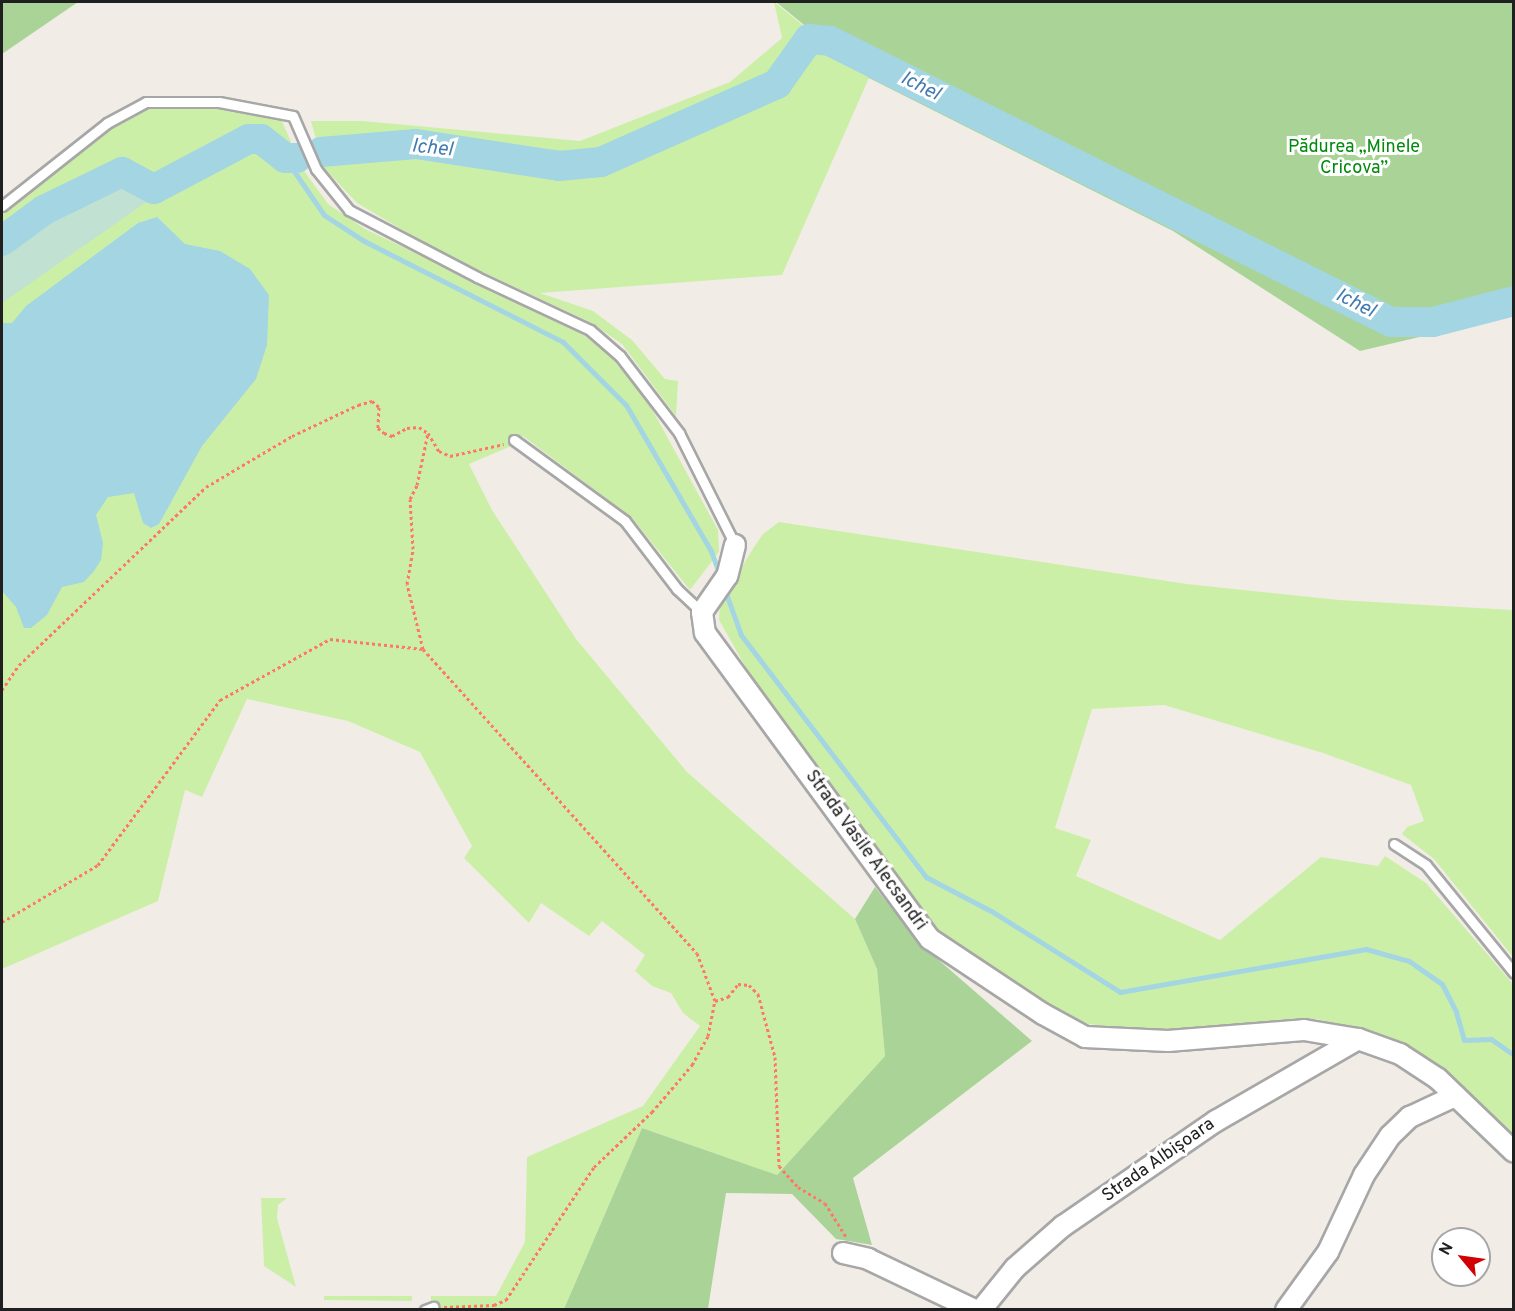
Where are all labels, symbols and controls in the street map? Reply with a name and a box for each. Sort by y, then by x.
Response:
water label: Ichel [896,67,944,107]
water label: Ichel [410,135,454,163]
park label: Pădurea „Minele Cricova” [1288,138,1420,180]
water label: Ichel [1331,284,1379,324]
street label: Strada Vasile Alecsandri [799,766,931,936]
street label: Strada Albișoara [1098,1114,1220,1208]
north arrow [1431,1227,1491,1287]
text: N [1435,1239,1459,1259]

